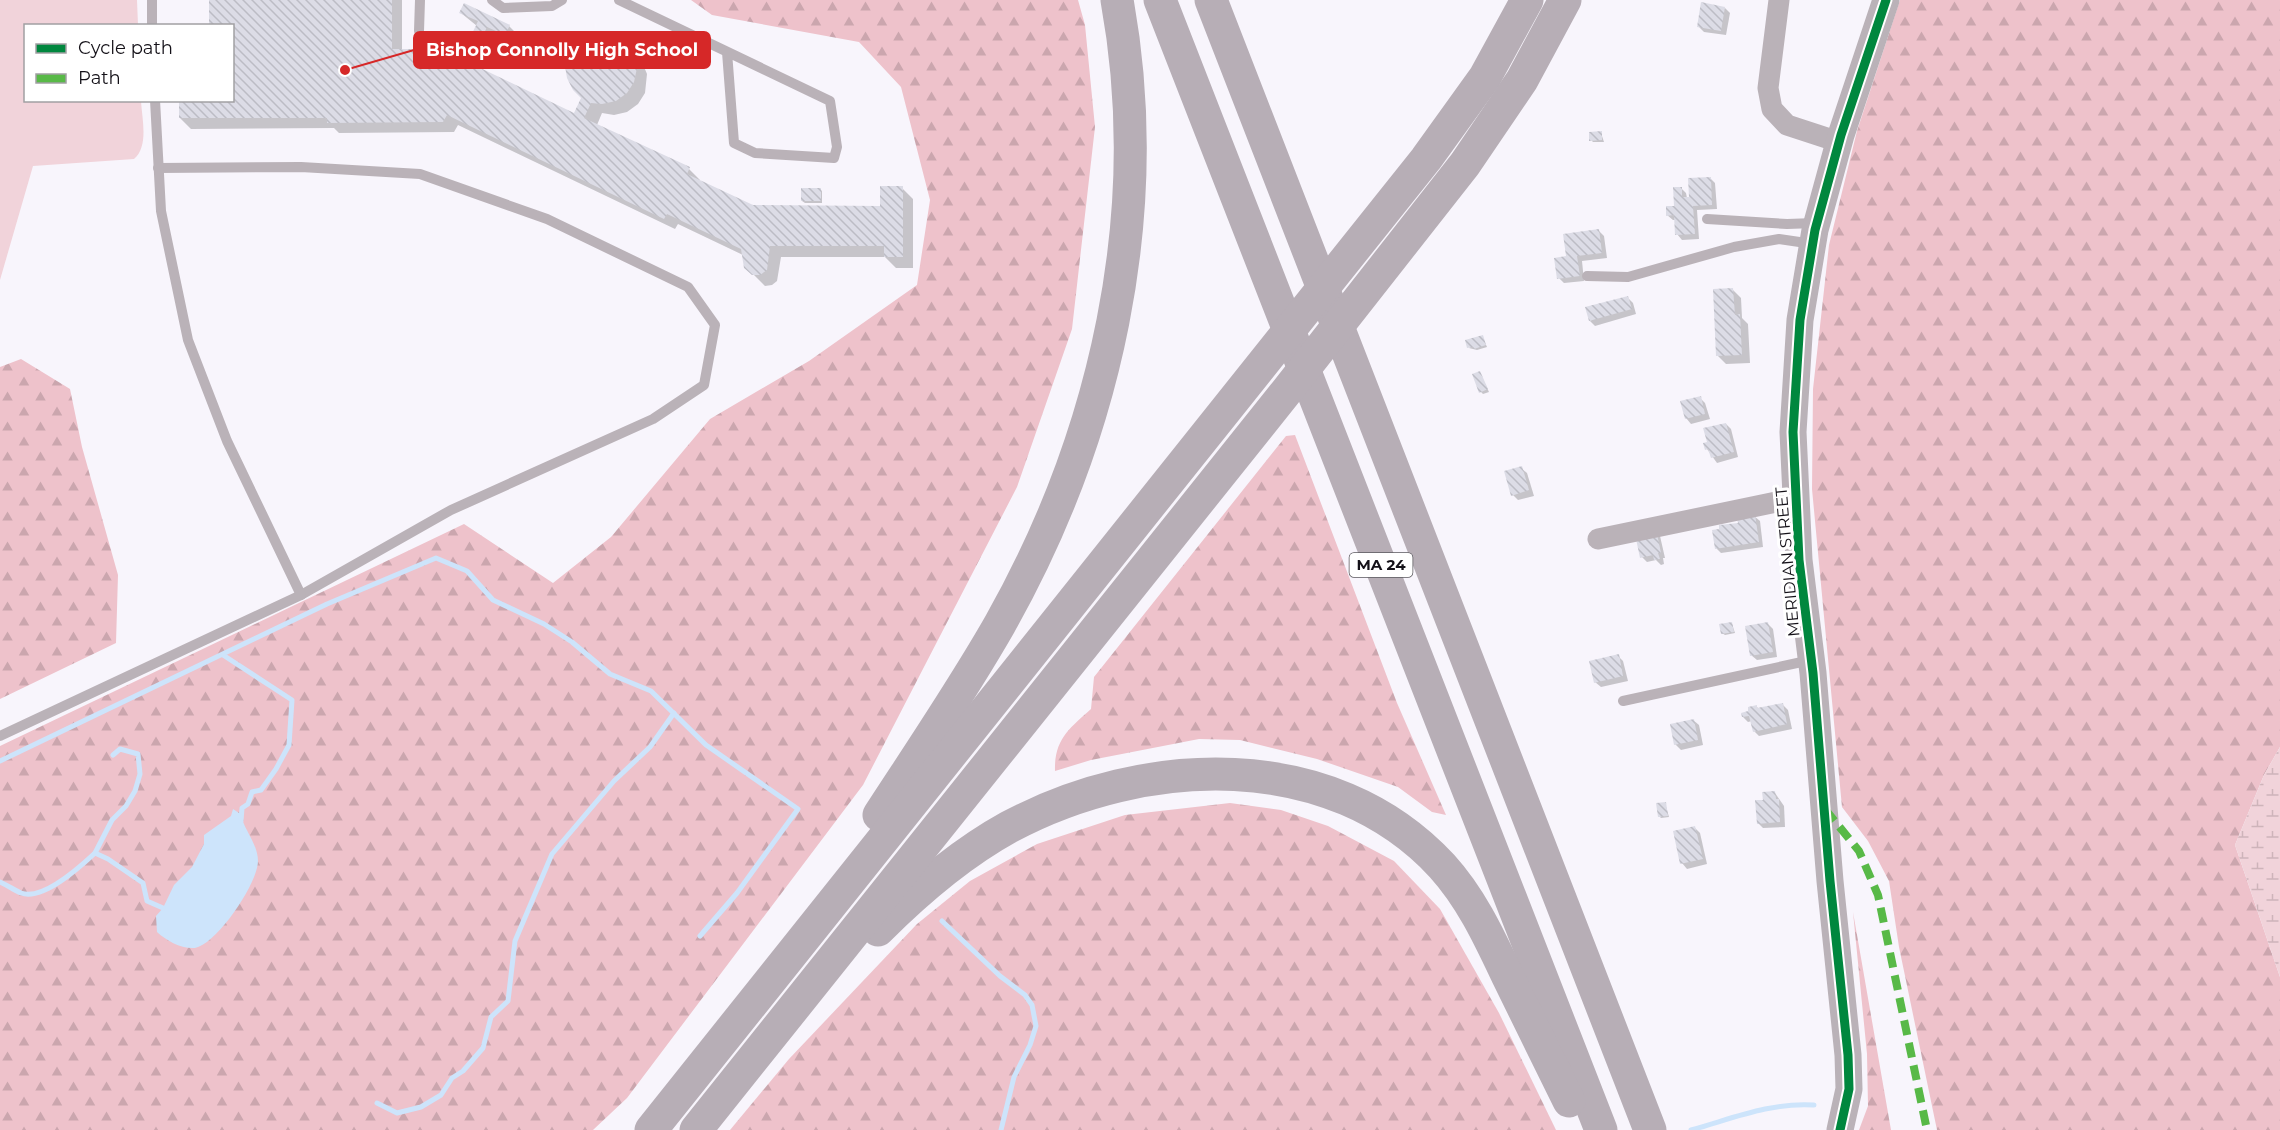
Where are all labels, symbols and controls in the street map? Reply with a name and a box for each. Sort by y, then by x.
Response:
legend [24,24,234,102]
callout: Bishop Connolly High School [414,32,710,68]
text: Cycle path [78,37,173,59]
text: Bishop Connolly High School [426,39,698,61]
text: Path [78,67,121,89]
street label: MERIDIAN STREET [1771,486,1804,638]
road number: MA 24 [1350,553,1412,577]

